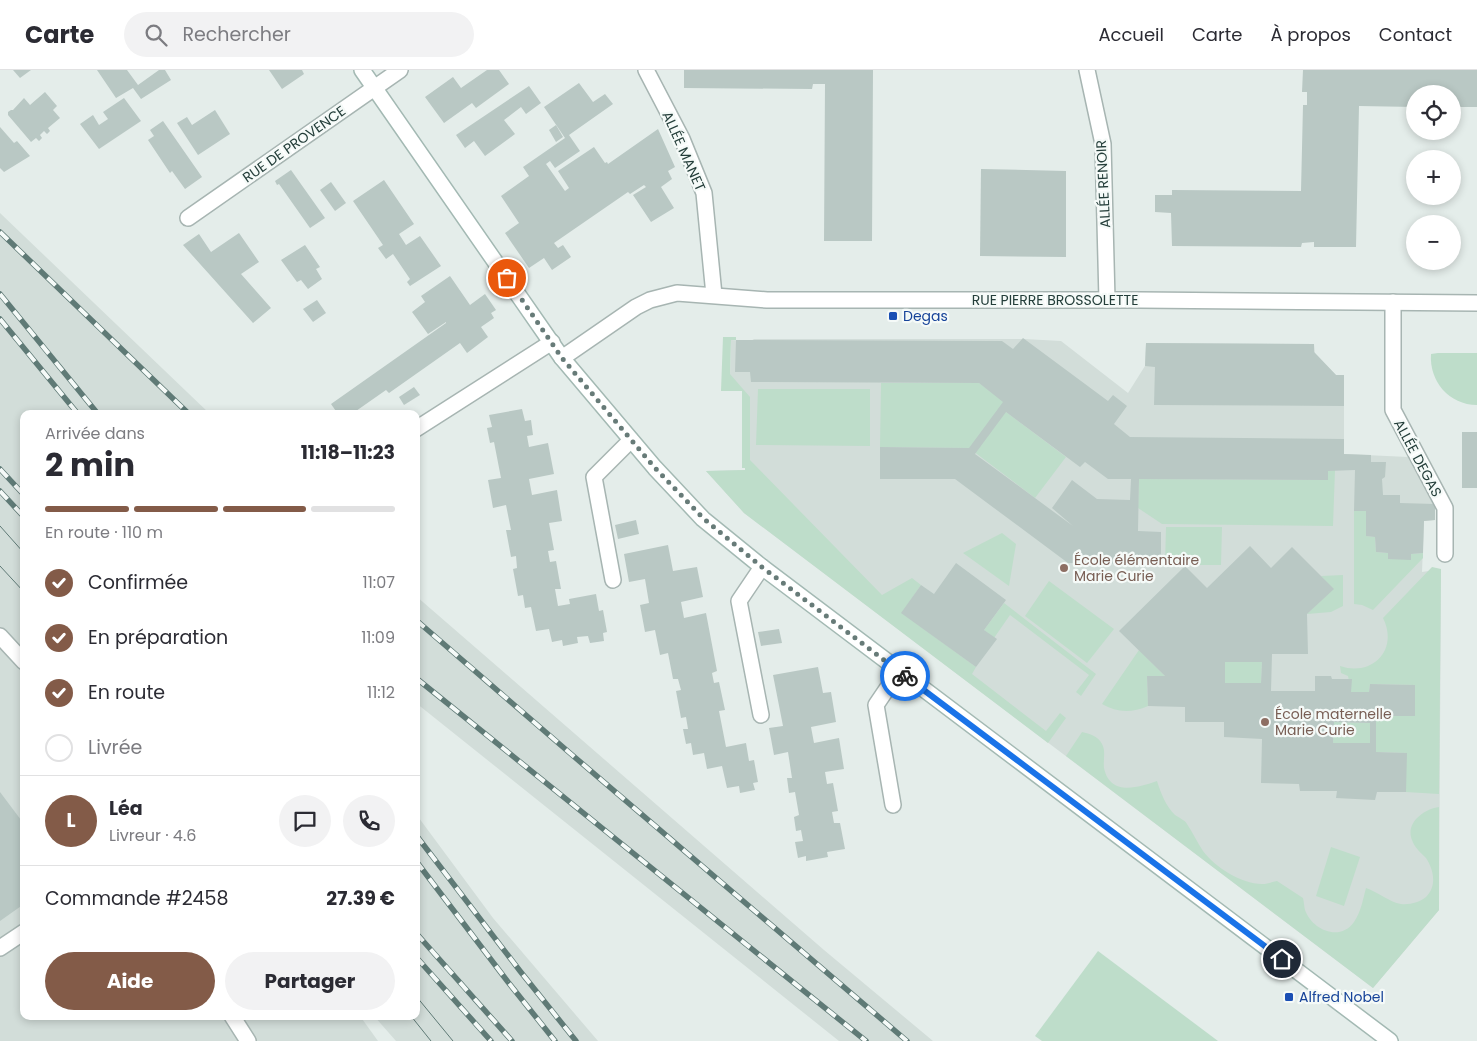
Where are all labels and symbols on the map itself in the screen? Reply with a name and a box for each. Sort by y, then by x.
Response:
street label: RUE DE PROVENCE [238,101,350,187]
street label: ALLÉE MANET [657,108,711,195]
street label: ALLÉE RENOIR [1091,139,1115,229]
pin [486,257,528,299]
street label: RUE PIERRE BROSSOLETTE [972,290,1138,310]
place label: Degas [903,306,948,326]
marker: Degas [887,310,899,322]
street label: ALLÉE DEGAS [1389,416,1447,500]
place label: École élémentaire Marie Curie [1074,550,1200,586]
marker: École élémentaire Marie Curie [1058,562,1070,574]
courier [880,651,930,701]
place label: École maternelle Marie Curie [1275,704,1392,740]
marker: École maternelle Marie Curie [1259,716,1271,728]
pin [1261,938,1303,980]
place label: Alfred Nobel [1299,987,1384,1007]
marker: Alfred Nobel [1283,991,1295,1003]

